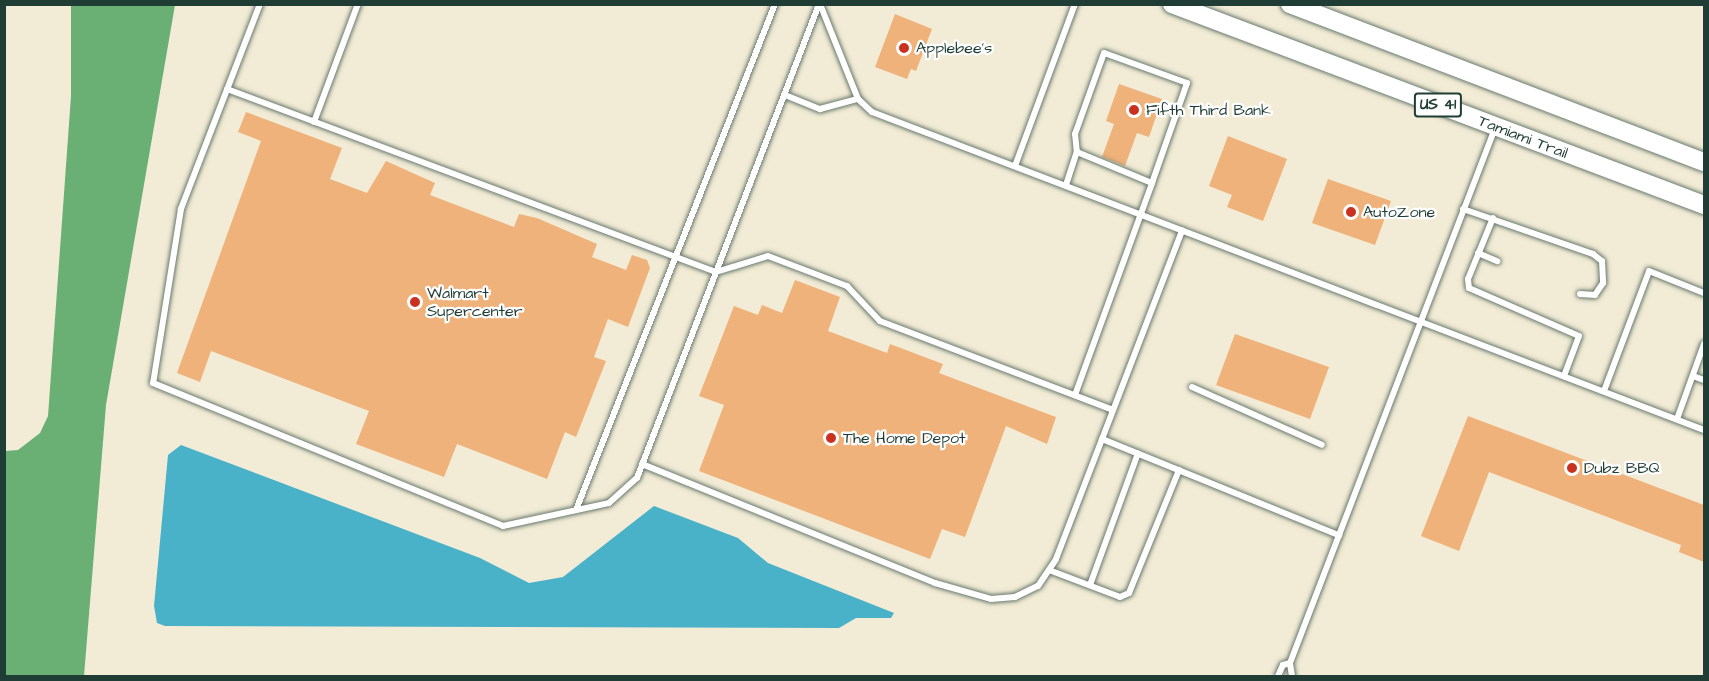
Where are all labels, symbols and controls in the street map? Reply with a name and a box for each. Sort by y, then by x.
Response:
place label: Applebee's [916,38,992,58]
marker: Applebee's [897,41,911,55]
road number: US 41 [1412,93,1464,117]
place label: Fifth Third Bank [1146,100,1271,120]
marker: Fifth Third Bank [1127,103,1141,117]
street label: Tamiami Trail [1476,111,1570,163]
place label: AutoZone [1363,202,1435,222]
marker: AutoZone [1344,205,1358,219]
place label: Walmart Supercenter [427,283,523,321]
marker: Walmart Supercenter [408,295,422,309]
place label: The Home Depot [843,428,966,448]
marker: The Home Depot [824,431,838,445]
place label: Dubz BBQ [1584,458,1660,478]
marker: Dubz BBQ [1565,461,1579,475]

